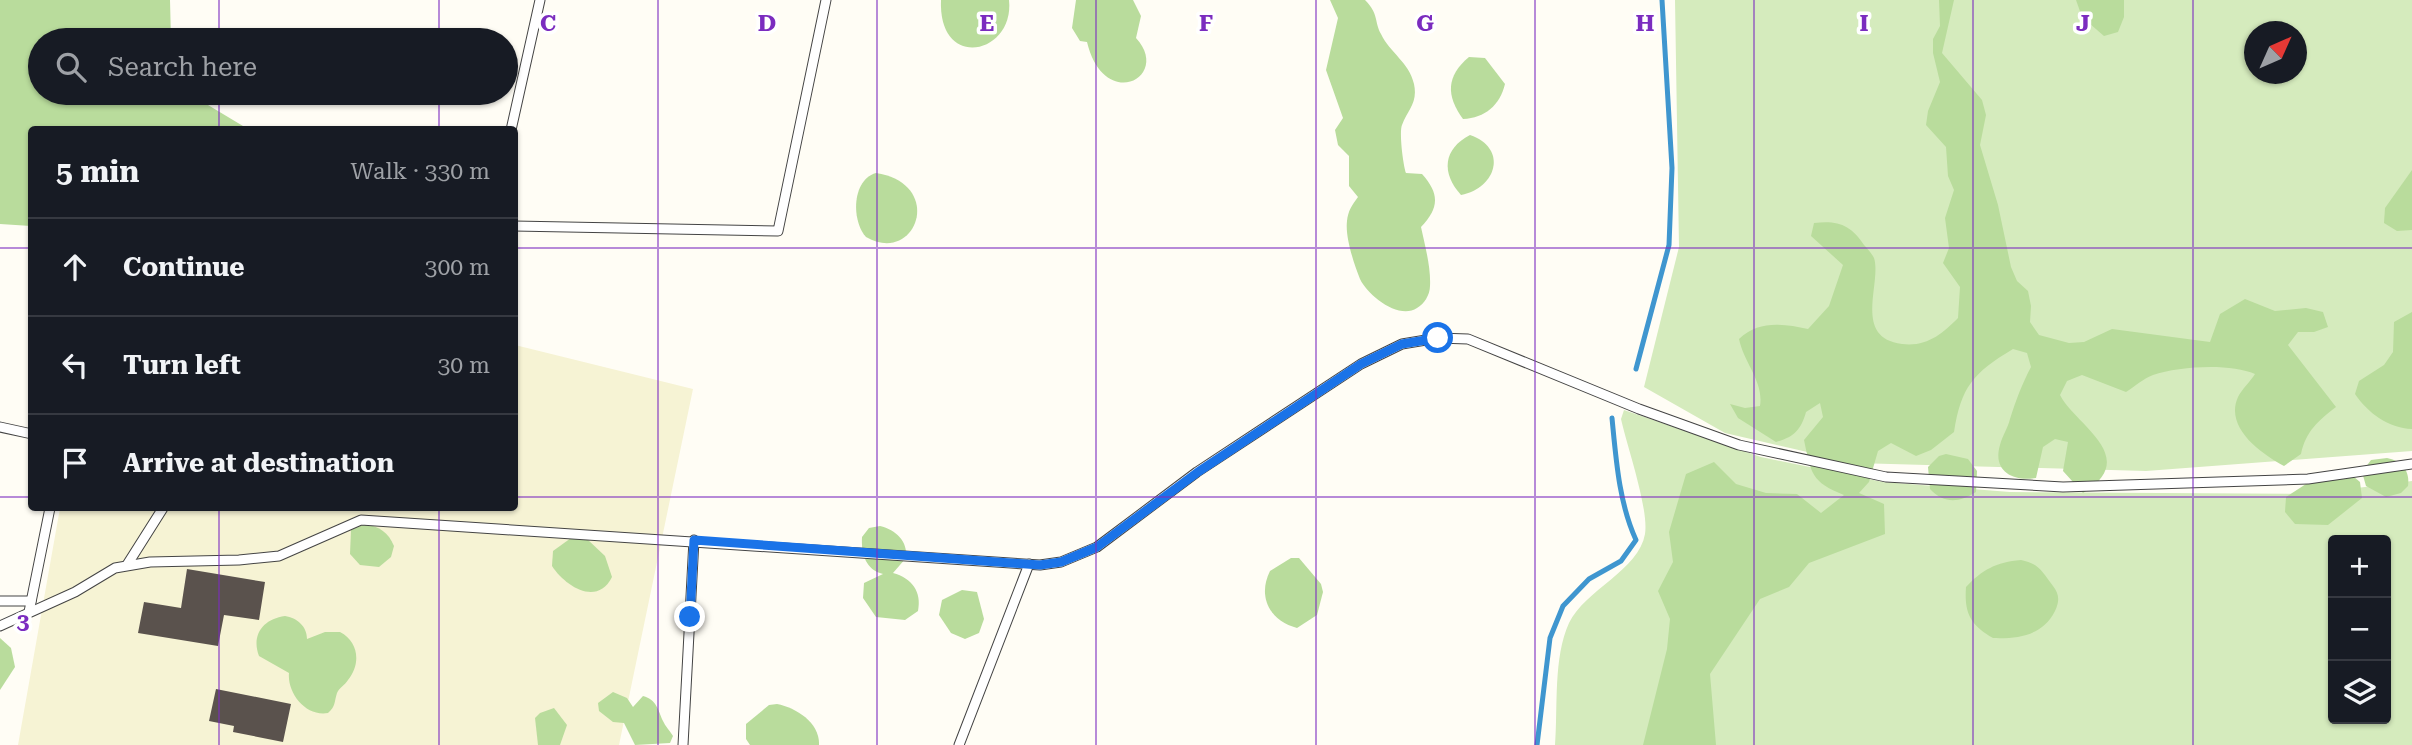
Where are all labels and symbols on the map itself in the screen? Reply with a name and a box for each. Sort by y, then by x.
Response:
text: C [540,10,556,37]
text: D [758,10,776,37]
text: E [980,10,994,37]
text: F [1199,10,1213,37]
text: G [1416,10,1434,37]
text: H [1636,10,1655,37]
text: I [1859,10,1869,37]
text: J [2076,10,2090,37]
north arrow [2244,21,2307,84]
route start [1422,322,1453,353]
route end [674,601,705,632]
text: 3 [17,608,30,635]

